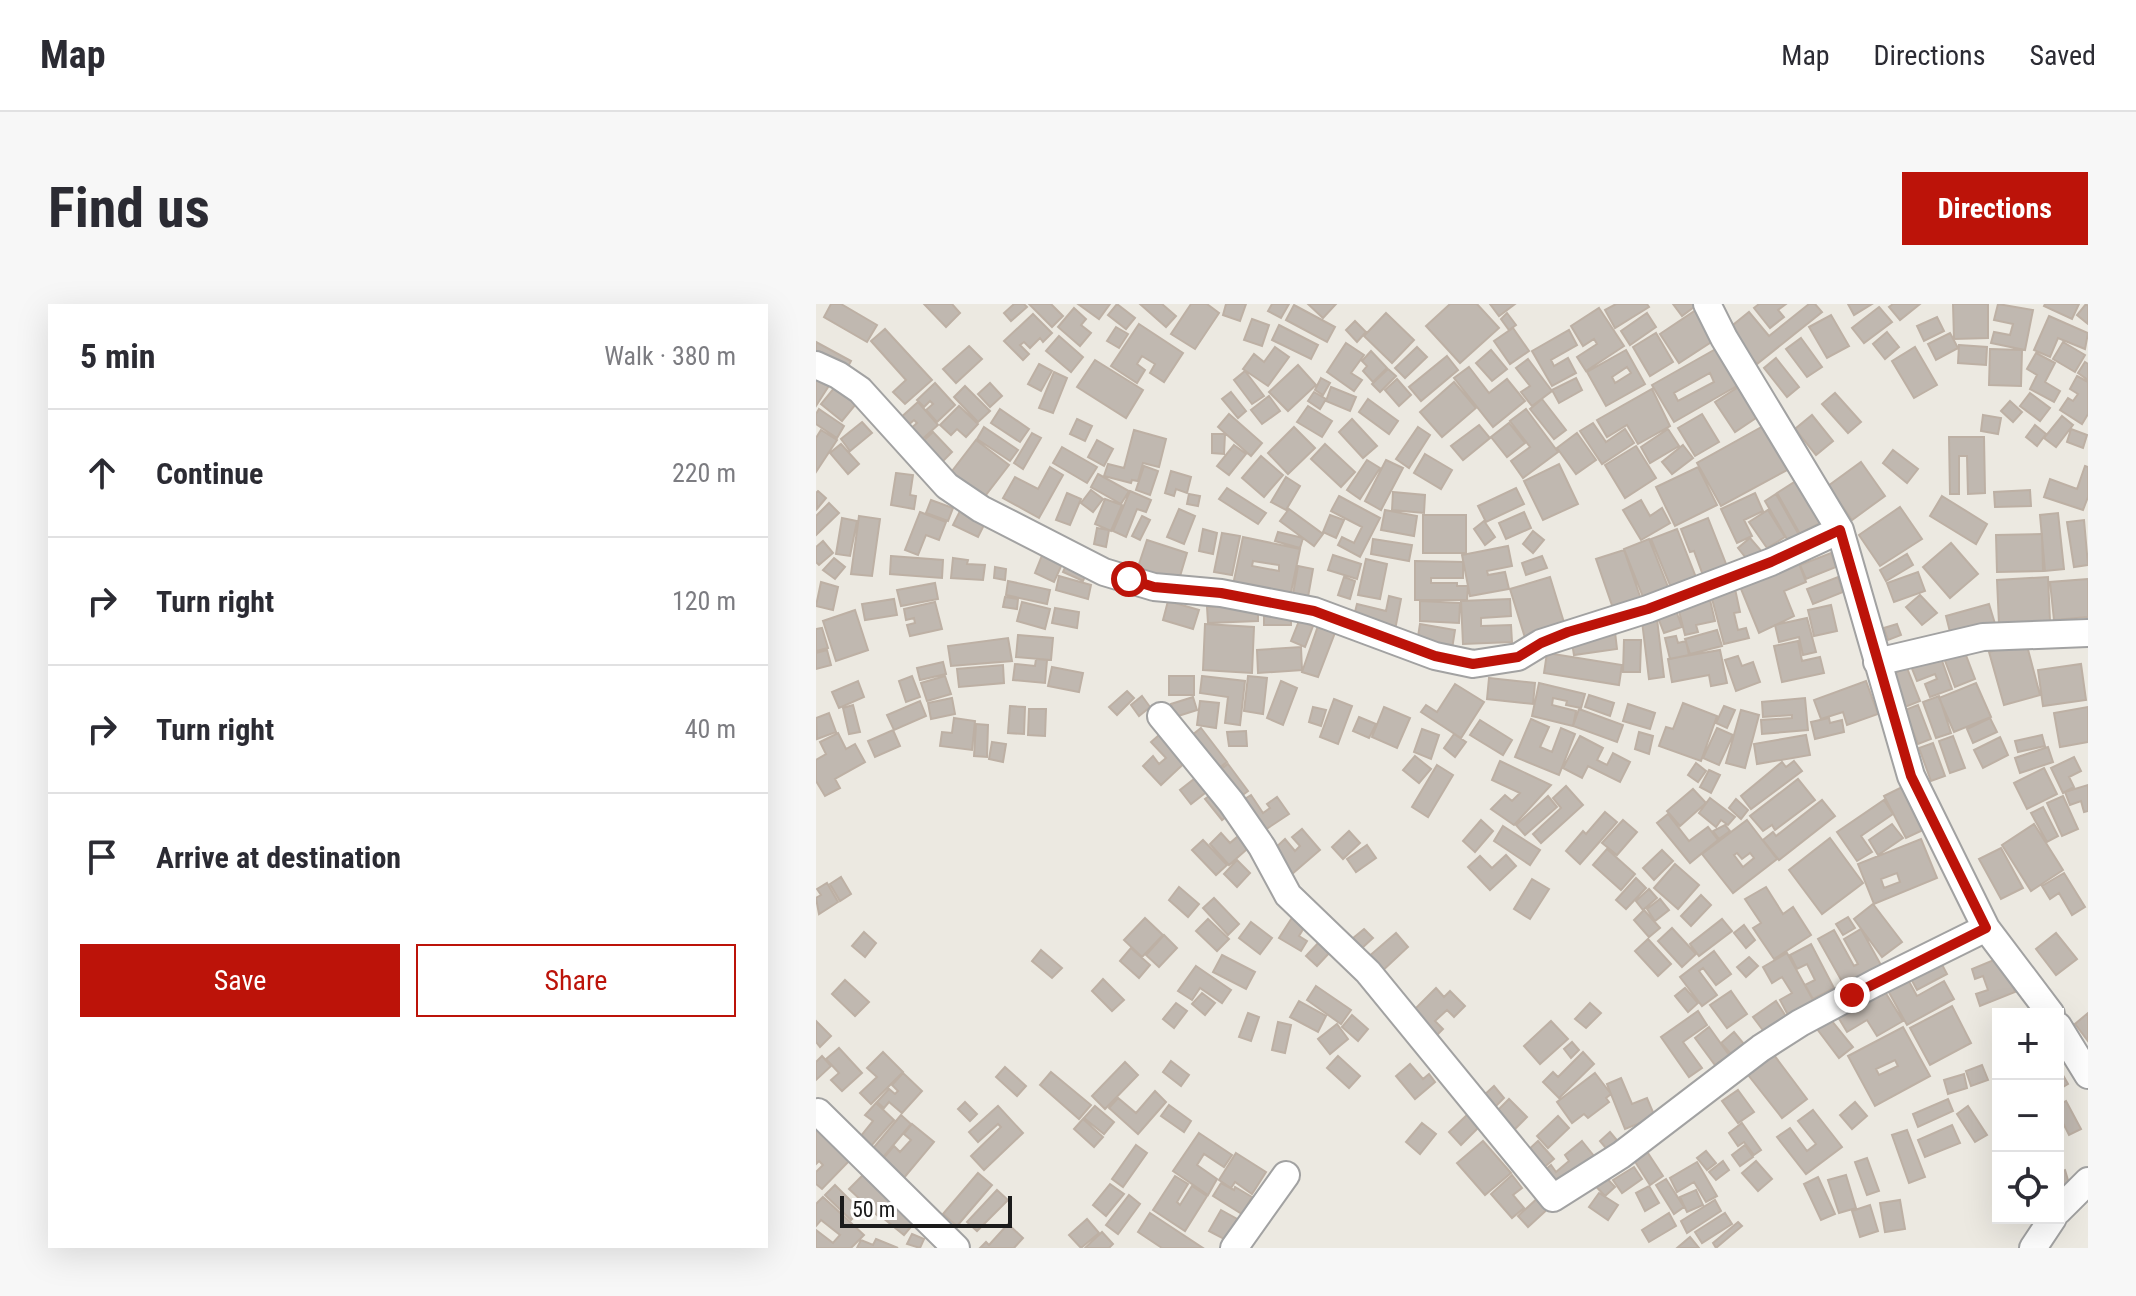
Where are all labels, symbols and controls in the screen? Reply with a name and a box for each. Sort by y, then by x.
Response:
text: Map [40,33,106,77]
text: Map [1781,39,1830,72]
text: Directions [1874,39,1985,72]
text: Saved [2029,39,2096,72]
button: Directions [1902,172,2088,245]
text: Find us [48,175,210,241]
text: 5 min [80,336,156,376]
text: Walk · 380 m [604,341,736,371]
icon: ahead [80,451,124,495]
text: Continue [156,456,263,491]
text: 220 m [672,458,736,488]
route start [1111,561,1147,597]
icon: right [80,579,124,623]
text: Turn right [156,584,274,619]
text: 120 m [672,586,736,616]
icon: right [80,707,124,751]
text: Turn right [156,712,274,747]
text: 40 m [685,714,736,744]
icon: arrive [80,835,124,879]
text: Arrive at destination [156,840,401,875]
button: Save [80,944,400,1017]
button: Share [416,944,736,1017]
route end [1834,977,1870,1013]
map controls [1992,1008,2064,1224]
button: + [1992,1008,2064,1080]
button: − [1992,1080,2064,1152]
button: locate [1992,1152,2064,1224]
scale bar [840,1192,1012,1228]
text: 50 m [852,1197,895,1222]

